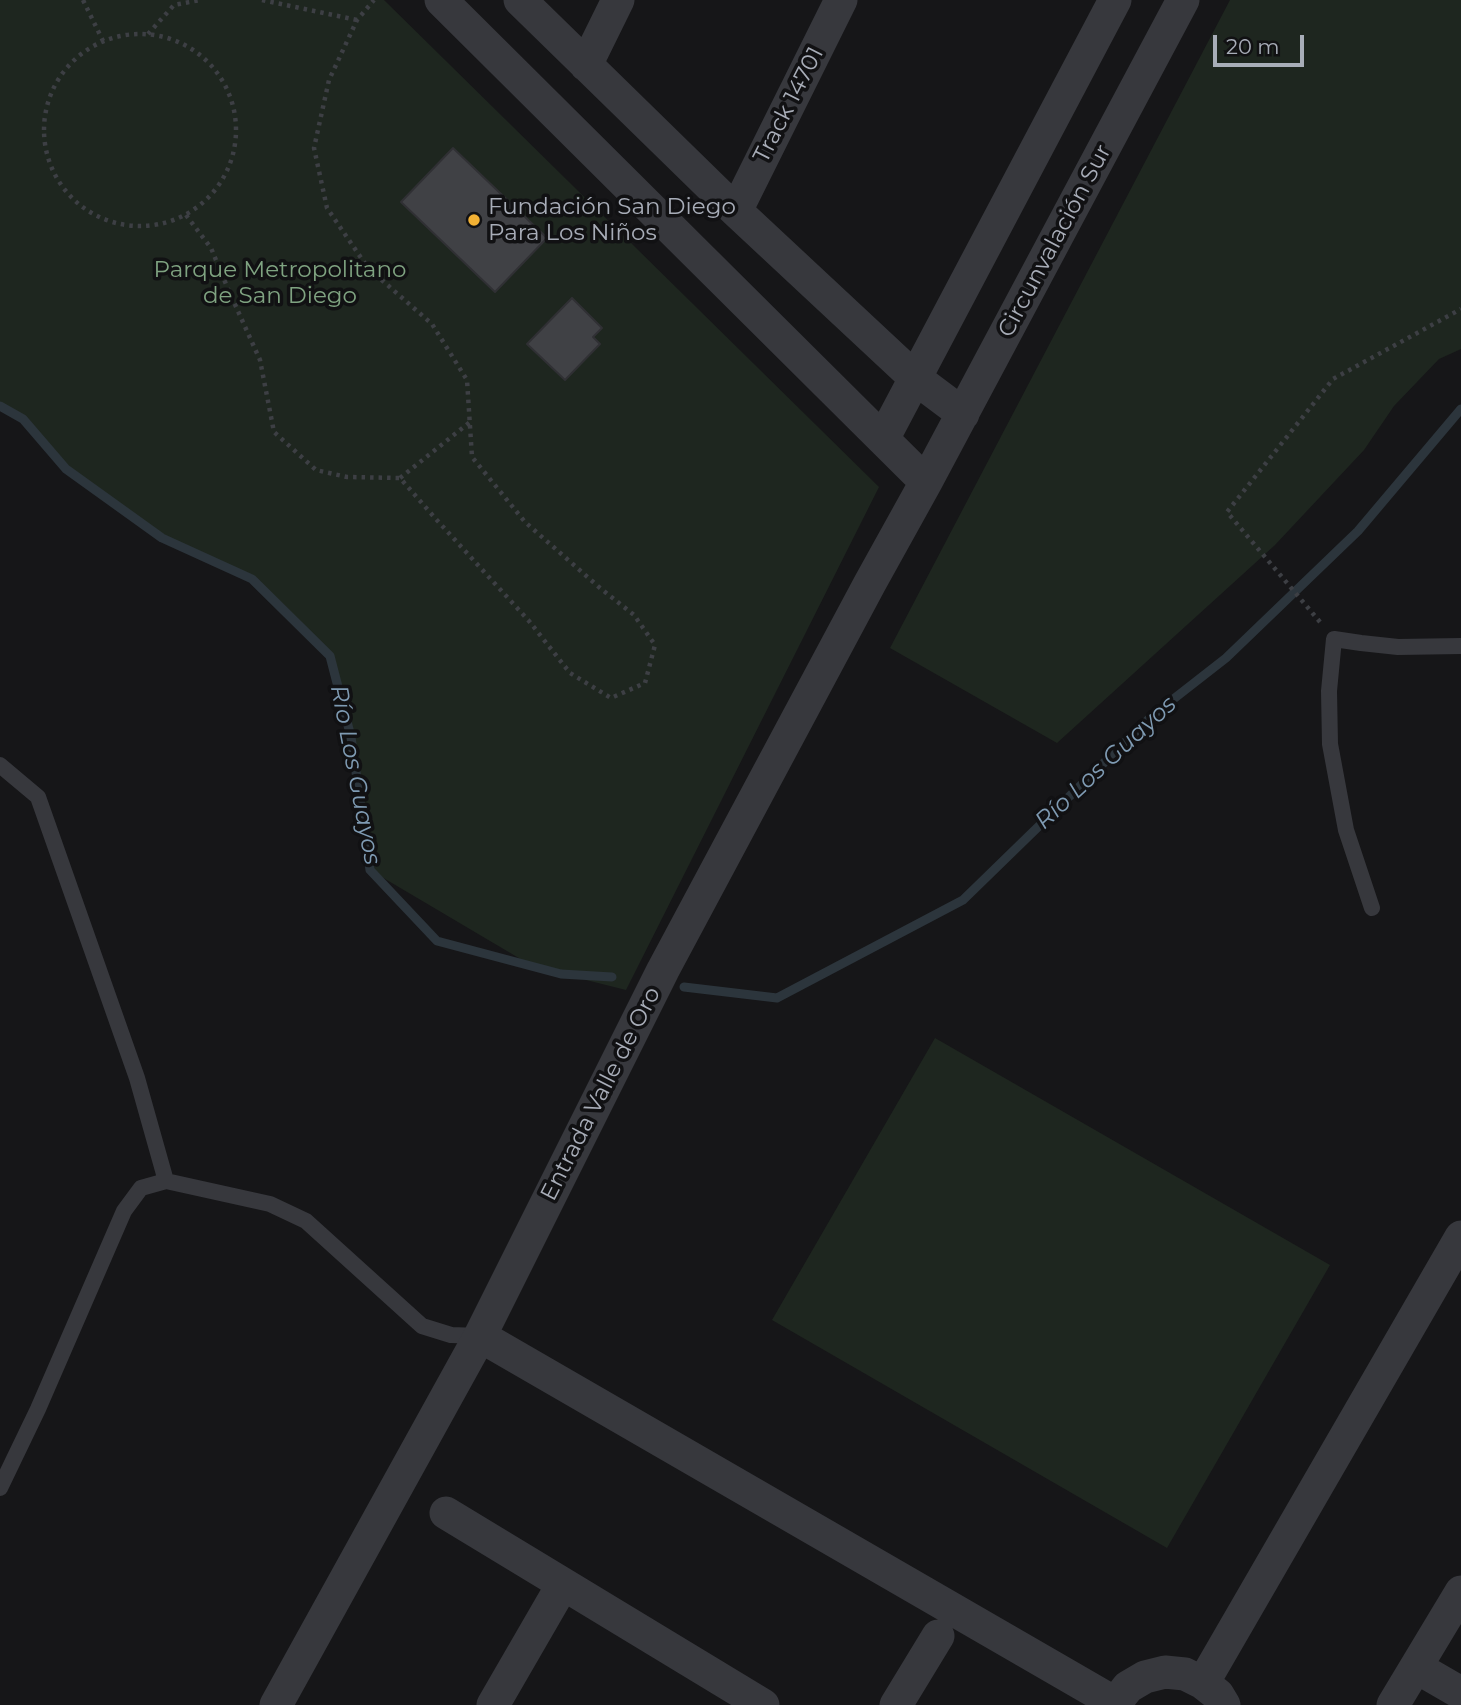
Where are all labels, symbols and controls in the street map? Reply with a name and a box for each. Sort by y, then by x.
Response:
scale bar [1216,21,1307,65]
text: 20 m [1226,34,1280,59]
street label: Track 14701 [748,42,830,168]
street label: Circunvalación Sur [993,140,1117,342]
place label: Fundación San Diego Para Los Niños [488,193,736,247]
marker: Fundación San Diego Para Los Niños [466,212,482,228]
park label: Parque Metropolitano de San Diego [154,256,406,310]
water label: Río Los Guayos [323,683,387,867]
water label: Río Los Guayos [1029,690,1183,836]
street label: Entrada Valle de Oro [535,983,667,1205]

